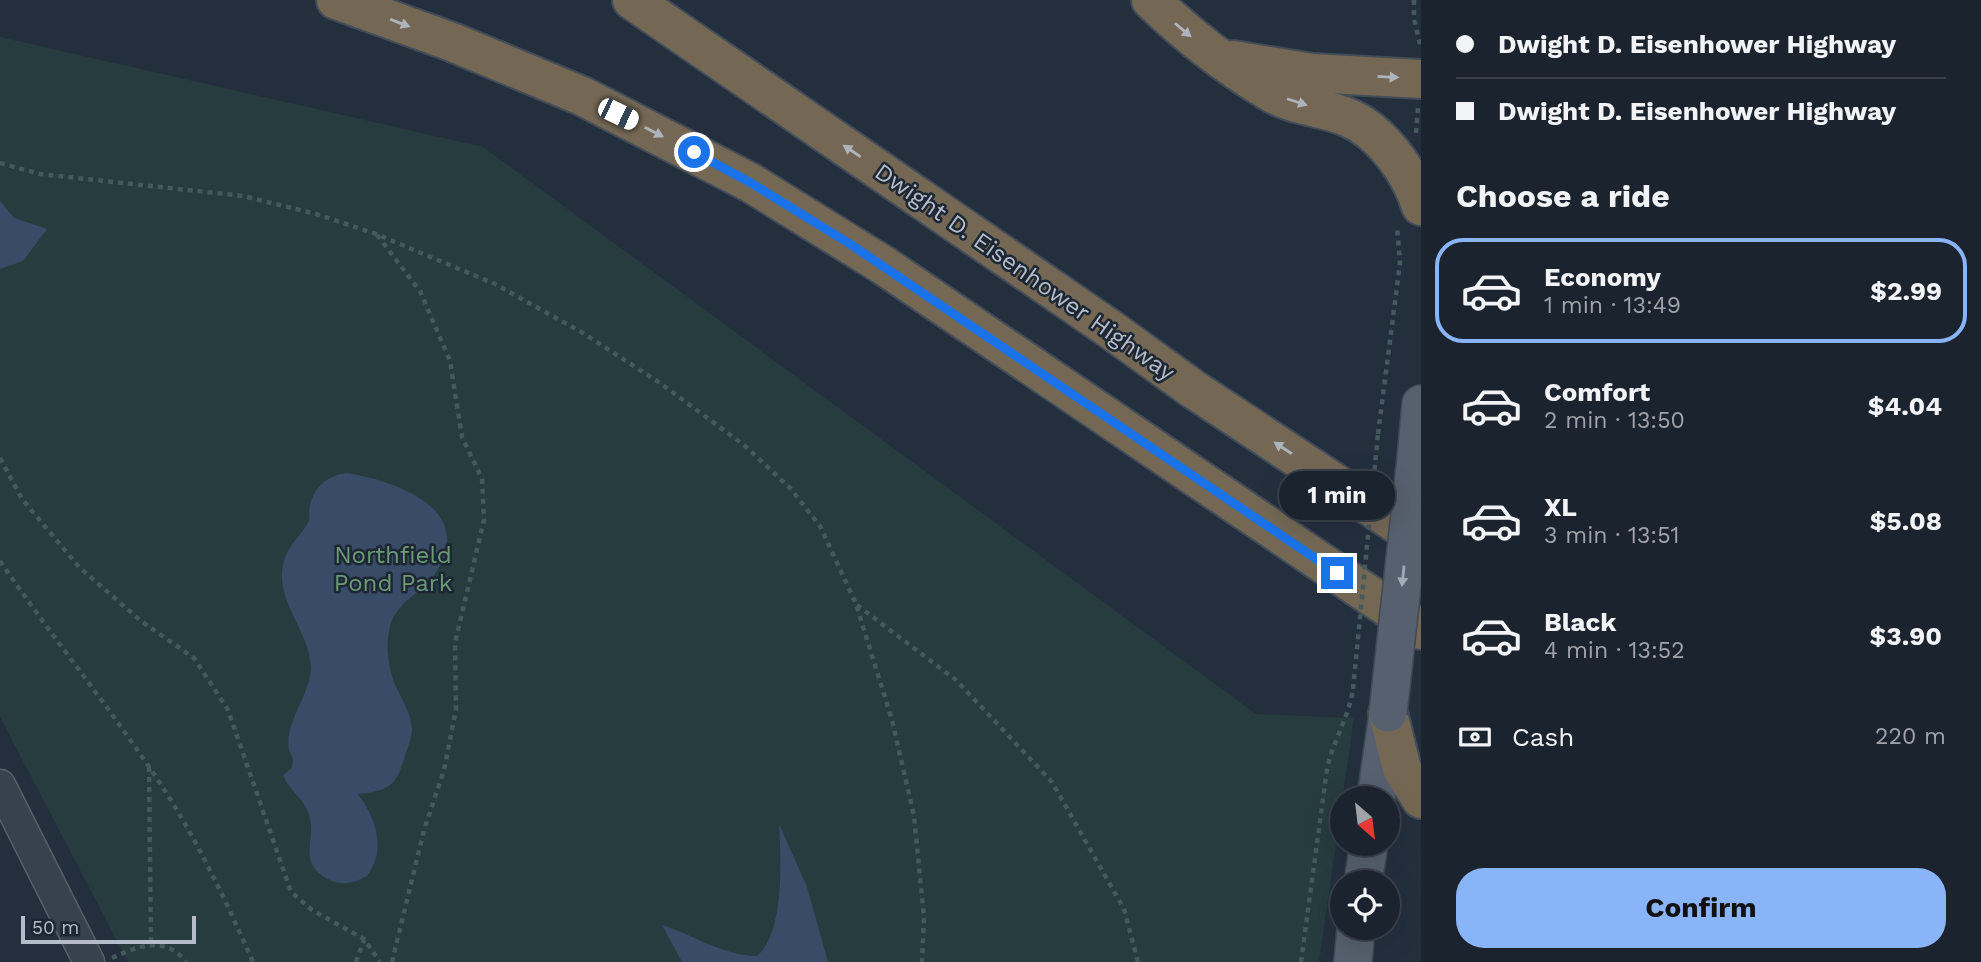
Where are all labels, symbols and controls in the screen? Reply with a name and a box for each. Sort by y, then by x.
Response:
one-way arrow [389,17,410,28]
one-way arrow [1174,22,1191,37]
text: Dwight D. Eisenhower Highway [1498,29,1896,59]
one-way arrow [1377,71,1399,82]
car [595,95,642,133]
text: Dwight D. Eisenhower Highway [1498,96,1896,126]
one-way arrow [1287,97,1308,108]
one-way arrow [644,126,664,137]
route start [678,136,710,168]
one-way arrow [842,145,862,158]
street label: Dwight D. Eisenhower Highway [870,157,1181,387]
text: Choose a ride [1456,177,1670,215]
icon: car [1460,259,1523,322]
text: Economy [1544,262,1661,292]
text: $2.99 [1870,276,1942,306]
text: 1 min · 13:49 [1544,292,1681,319]
icon: car [1460,374,1523,437]
text: Comfort [1544,377,1650,407]
text: $4.04 [1868,391,1942,421]
text: 2 min · 13:50 [1544,407,1685,434]
one-way arrow [1273,441,1292,454]
callout: 1 min [1279,472,1395,520]
text: 1 min [1307,482,1367,509]
icon: car [1460,489,1523,552]
text: XL [1544,492,1577,522]
text: $5.08 [1870,506,1942,536]
text: 3 min · 13:51 [1544,522,1680,549]
park label: Northfield Pond Park [334,541,453,597]
route end [1321,557,1353,589]
one-way arrow [1398,565,1409,587]
icon: car [1460,604,1523,667]
text: Black [1544,607,1616,637]
text: $3.90 [1870,621,1942,651]
text: 4 min · 13:52 [1544,637,1685,664]
icon: cash [1456,718,1494,756]
text: Cash [1512,722,1574,752]
text: 220 m [1875,723,1946,750]
north arrow [1330,786,1400,856]
map controls [1330,786,1400,940]
button: Confirm [1456,868,1946,948]
button: locate [1330,870,1400,940]
scale bar [21,913,196,945]
text: 50 m [32,916,79,939]

